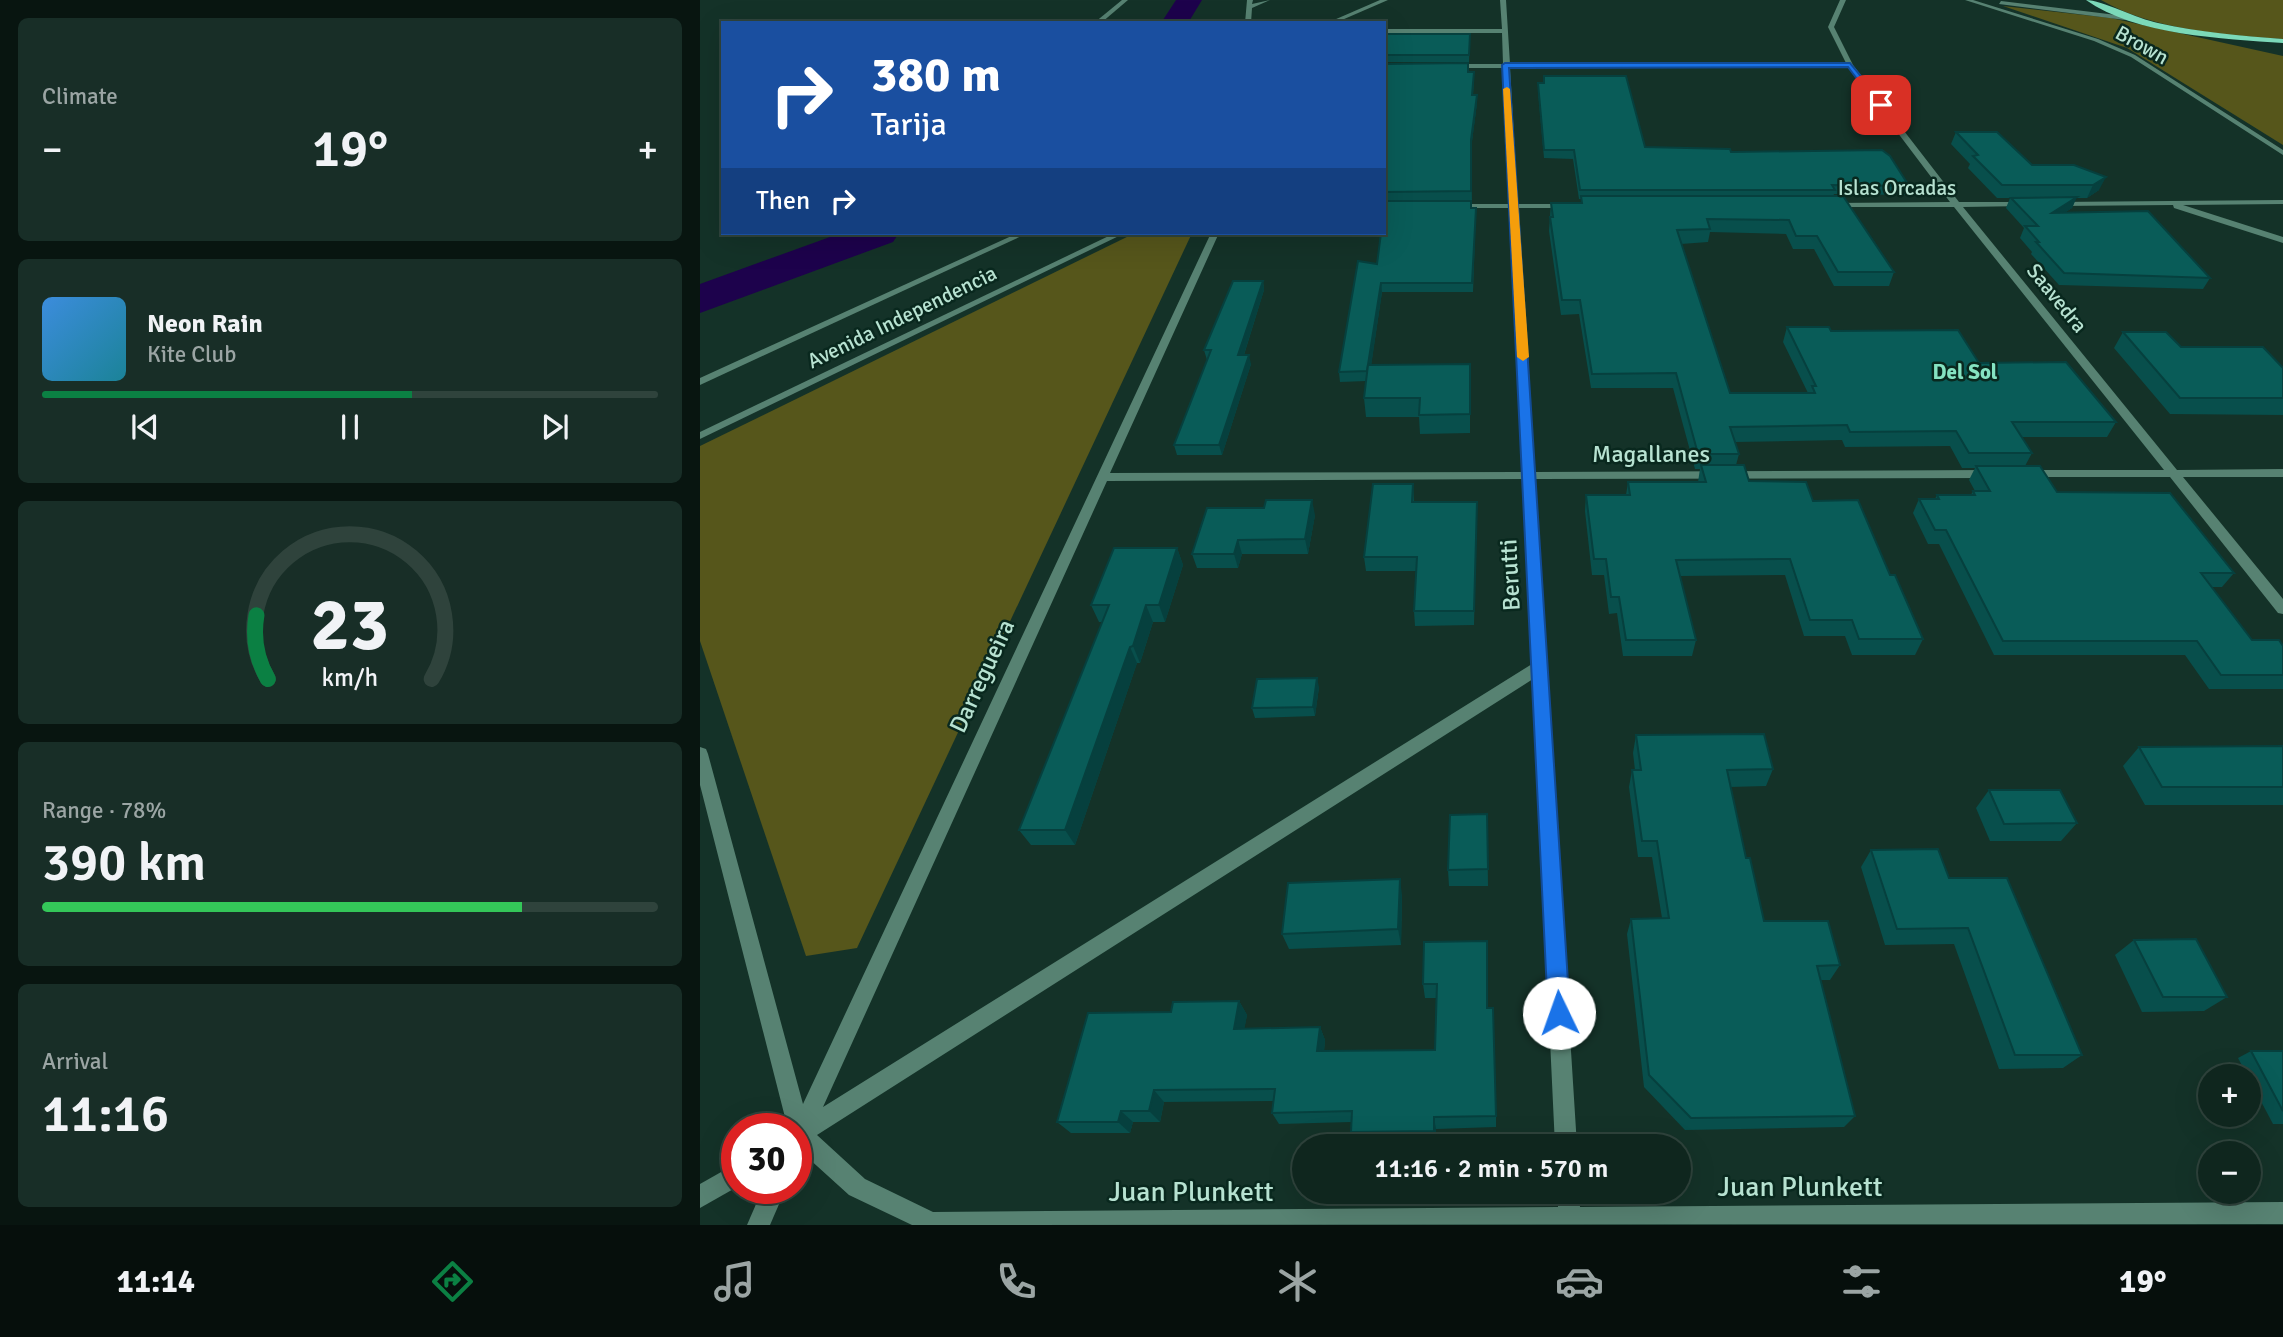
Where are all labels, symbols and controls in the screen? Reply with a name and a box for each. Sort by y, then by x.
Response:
street label: Brown [2111,20,2173,70]
text: 380 m [871,45,1001,105]
icon: right [756,49,847,140]
pin [1851,75,1911,135]
text: Climate [42,82,118,111]
icon: arrive [1862,86,1900,124]
text: Tarija [871,105,947,144]
text: 19° [312,117,388,181]
text: − [42,126,63,173]
text: + [637,126,658,173]
street label: Islas Orcadas [1838,175,1956,201]
icon: right [824,182,862,220]
text: Then [756,185,810,217]
street label: Saavedra [2021,258,2093,338]
street label: Avenida Independencia [803,260,1001,374]
text: Neon Rain [147,308,263,340]
text: Kite Club [147,340,236,369]
district label: Del Sol [1933,359,1998,385]
icon: previous [126,408,164,446]
icon: pause [331,408,369,446]
icon: next [536,408,574,446]
street label: Magallanes [1592,439,1710,469]
street label: Berutti [1493,538,1527,612]
text: 23 [311,581,389,670]
street label: Darregueira [943,614,1021,738]
text: km/h [322,661,378,692]
text: Range · 78% [42,796,166,825]
text: 390 km [42,831,206,895]
position arrow [1522,976,1596,1050]
text: Arrival [42,1047,108,1076]
map controls [2198,1064,2261,1204]
button: + [2198,1064,2261,1127]
text: 11:16 [42,1082,169,1146]
speed limit sign: 30 [721,1113,812,1204]
button: − [2198,1141,2261,1204]
text: 11:16 · 2 min · 570 m [1375,1153,1608,1185]
street label: Juan Plunkett [1718,1170,1883,1204]
street label: Juan Plunkett [1109,1175,1274,1209]
icon: directions [428,1257,477,1306]
icon: music [710,1257,759,1306]
icon: phone [992,1257,1041,1306]
icon: climate [1273,1257,1322,1306]
icon: car [1555,1257,1604,1306]
icon: filters [1837,1257,1886,1306]
text: 11:14 [116,1262,195,1301]
text: 19° [2119,1262,2166,1301]

